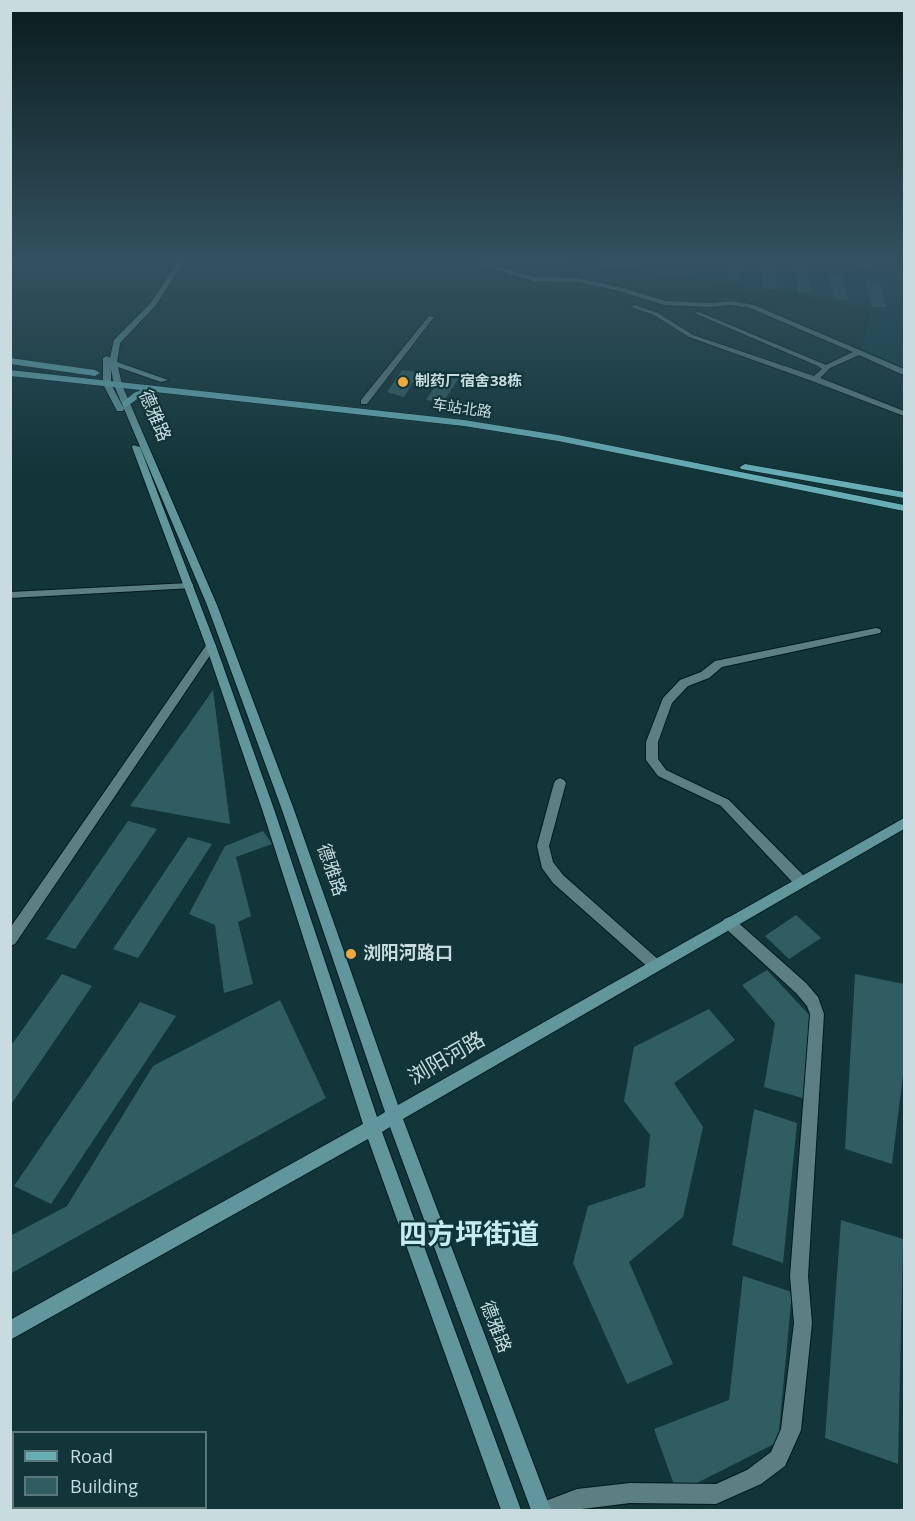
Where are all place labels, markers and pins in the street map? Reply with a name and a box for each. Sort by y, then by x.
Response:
place label: 制药厂宿舍38栋 [415,373,522,391]
marker: 制药厂宿舍38栋 [396,375,410,389]
place label: 浏阳河路口 [363,943,453,965]
marker: 浏阳河路口 [344,947,358,961]

